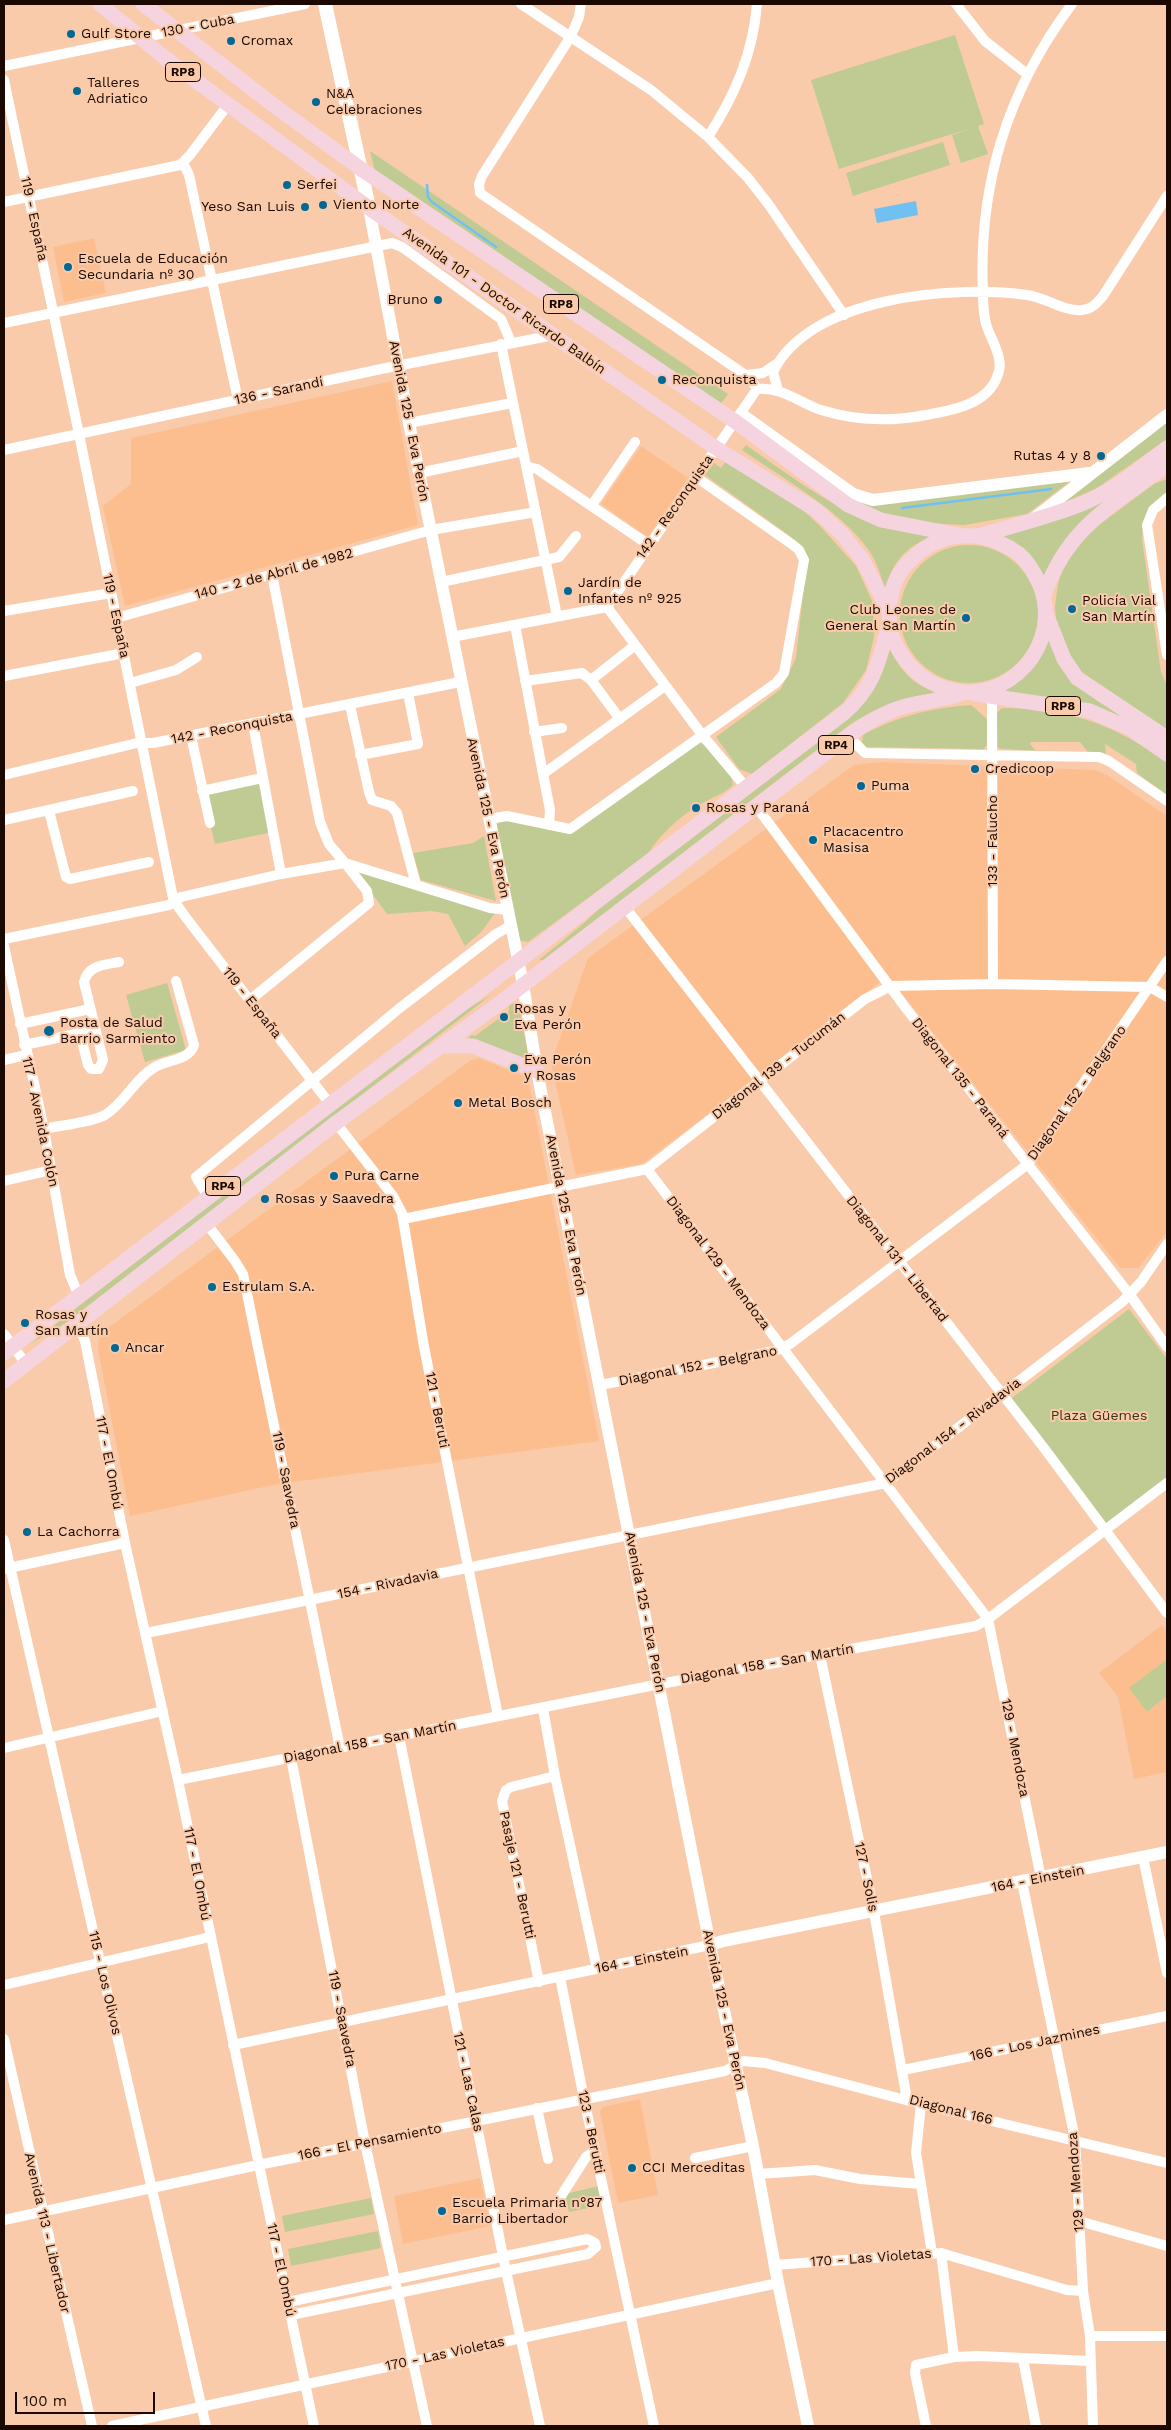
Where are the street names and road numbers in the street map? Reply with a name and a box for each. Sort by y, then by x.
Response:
street label: 130 - Cuba [160,11,236,41]
road number: RP8 [166,62,200,82]
street label: 119 - España [17,175,51,263]
street label: Avenida 101 - Doctor Ricardo Balbín [399,224,609,378]
road number: RP8 [544,294,578,314]
street label: Avenida 125 - Eva Perón [385,339,433,503]
street label: 136 - Sarandí [233,373,325,409]
street label: 142 - Reconquista [633,452,717,562]
street label: 140 - 2 de Abril de 1982 [193,545,355,603]
street label: 119 - España [99,572,133,660]
road number: RP8 [1046,696,1080,716]
street label: 142 - Reconquista [170,708,294,748]
street label: Avenida 125 - Eva Perón [463,736,513,900]
road number: RP4 [818,736,854,754]
street label: 133 - Falucho [985,795,1001,887]
street label: 119 - España [219,964,285,1042]
street label: Diagonal 139 - Tucumán [709,1009,849,1123]
street label: Diagonal 135 - Paraná [908,1014,1012,1142]
street label: Diagonal 152 - Belgrano [1024,1022,1130,1164]
street label: 117 - Avenida Colón [18,1055,62,1189]
street label: Avenida 125 - Eva Perón [542,1133,590,1297]
road number: RP4 [206,1176,240,1196]
street label: Diagonal 131 - Libertad [842,1192,952,1326]
street label: Diagonal 129 - Mendoza [662,1193,774,1333]
street label: Diagonal 152 - Belgrano [617,1342,779,1390]
street label: 121 - Beruti [421,1371,453,1449]
street label: Diagonal 154 - Rivadavia [882,1375,1024,1487]
street label: 117 - El Ombú [92,1415,126,1511]
street label: 119 - Saavedra [268,1430,304,1530]
street label: Avenida 125 - Eva Perón [621,1530,669,1694]
street label: 154 - Rivadavia [336,1565,440,1603]
street label: Diagonal 158 - San Martín [679,1640,855,1688]
street label: 129 - Mendoza [997,1697,1033,1799]
street label: Diagonal 158 - San Martín [282,1717,458,1767]
street label: Pasaje 121 - Berutti [495,1810,539,1940]
street label: 117 - El Ombú [180,1826,214,1922]
street label: 127 - Solis [850,1841,882,1913]
street label: 164 - Einstein [990,1862,1086,1896]
street label: Avenida 125 - Eva Perón [699,1928,749,2092]
street label: 115 - Los Olivos [85,1929,125,2037]
street label: 164 - Einstein [594,1943,690,1977]
street label: 119 - Saavedra [324,1969,360,2069]
street label: 166 - Los Jazmines [969,2021,1101,2065]
street label: 121 - Las Calas [449,2031,487,2133]
street label: 123 - Berutti [574,2089,608,2175]
street label: Diagonal 166 [907,2091,995,2129]
street label: 166 - El Pensamiento [297,2120,443,2164]
street label: 129 - Mendoza [1064,2132,1088,2232]
street label: Avenida 113 - Libertador [20,2151,74,2315]
street label: 117 - El Ombú [263,2222,299,2318]
street label: 170 - Las Violetas [810,2245,932,2271]
street label: 170 - Las Violetas [384,2333,506,2375]

